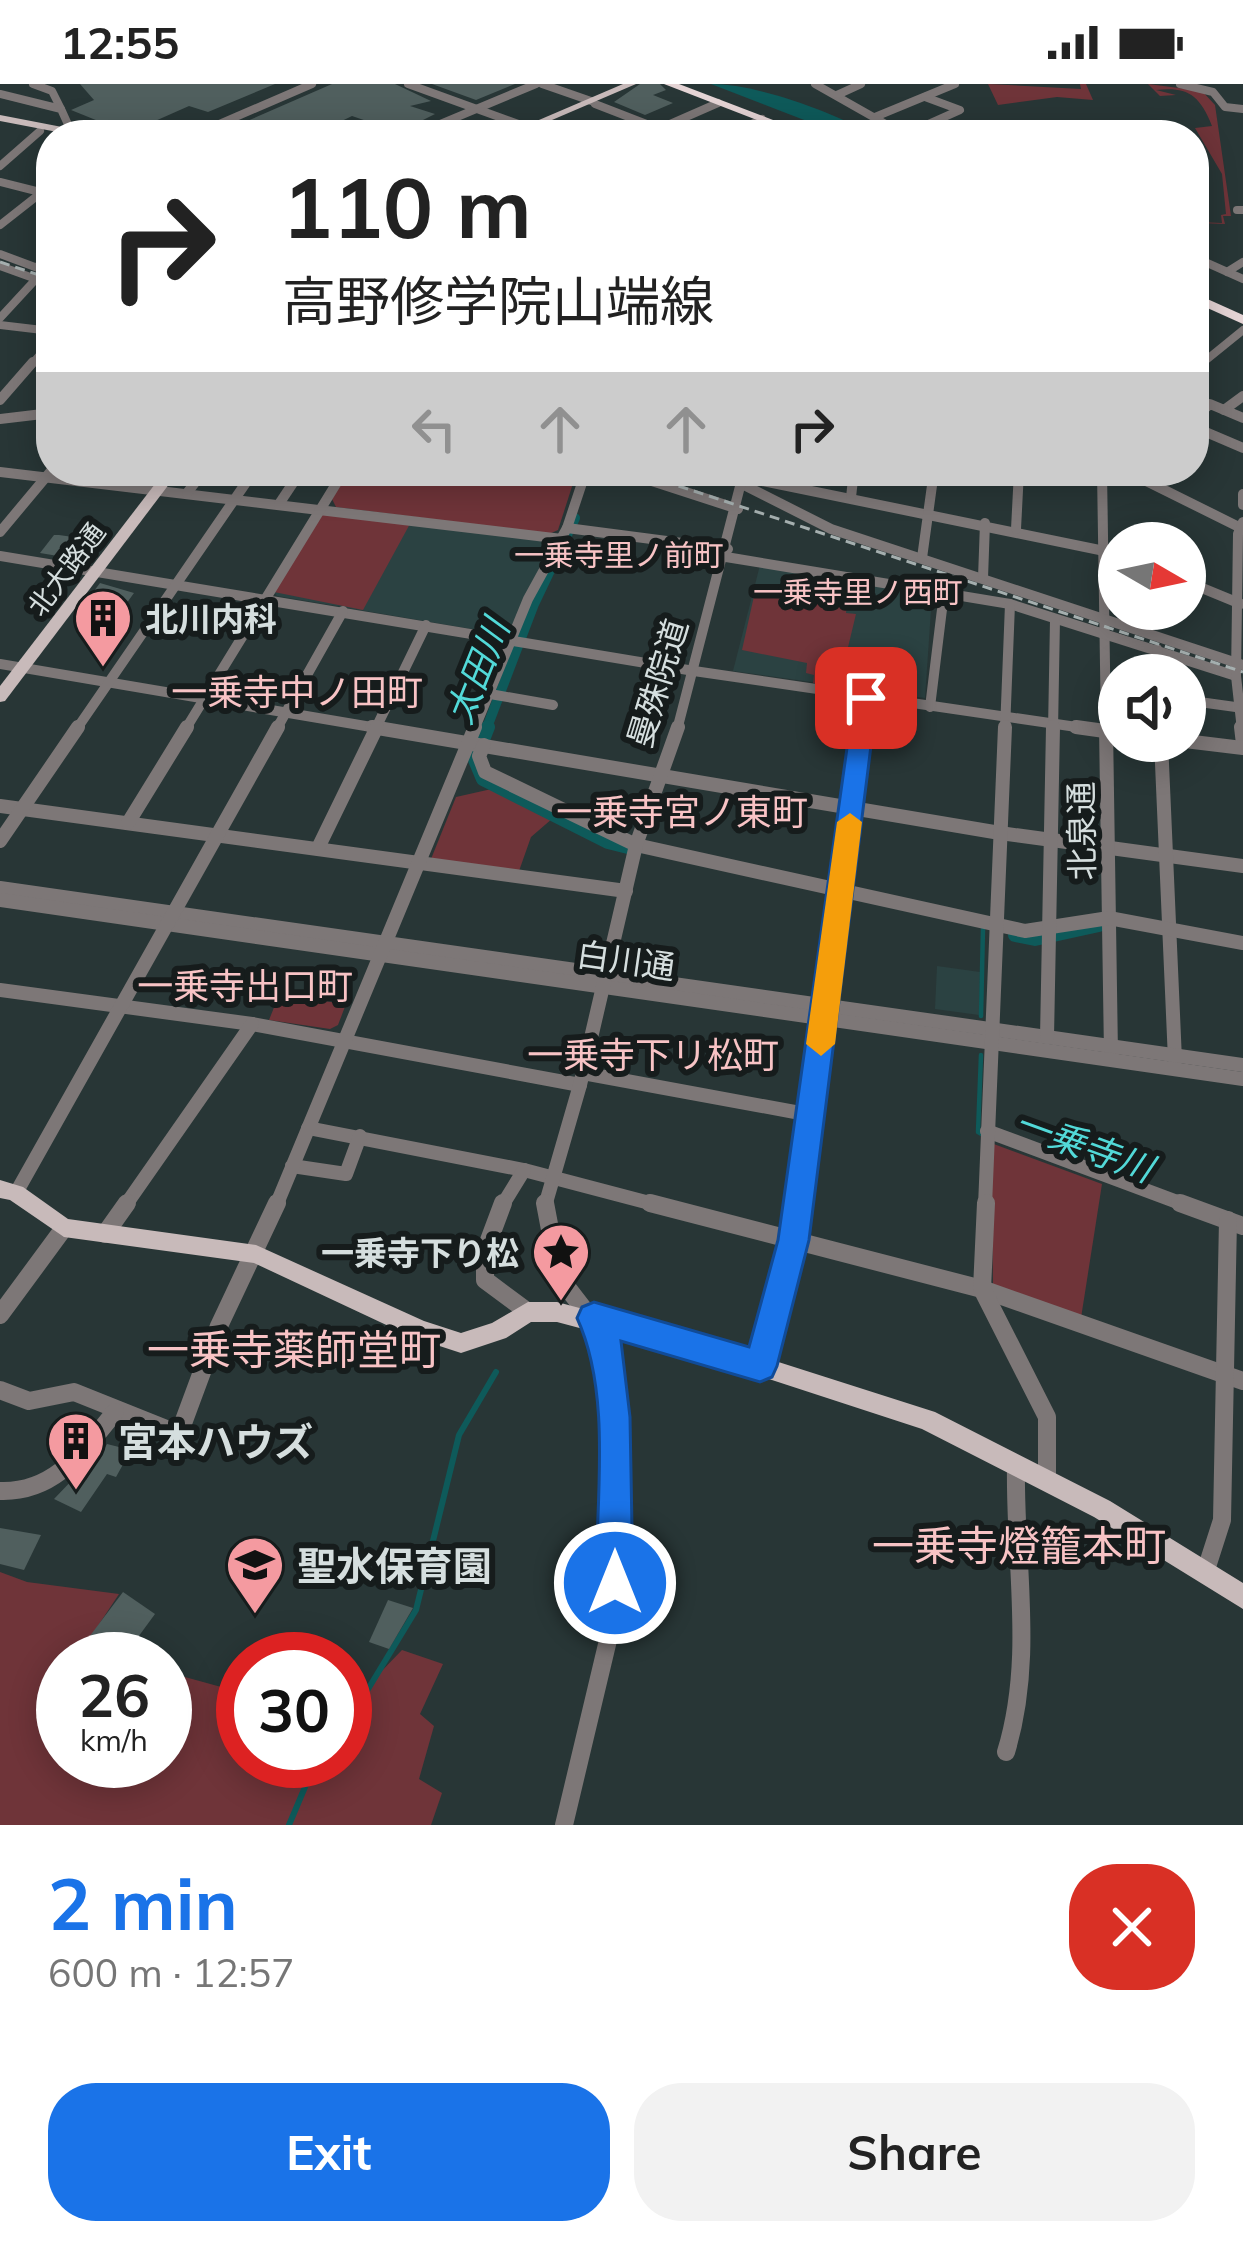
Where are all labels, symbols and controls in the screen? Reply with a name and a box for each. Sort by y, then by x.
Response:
text: 12:55 [60,14,179,70]
text: 110 m [282,154,532,259]
icon: right [84,168,240,324]
text: 高野修学院山端線 [282,267,714,335]
icon: left [401,396,467,462]
icon: ahead [527,396,593,462]
icon: ahead [653,396,719,462]
icon: right [779,396,845,462]
street label: 北大路通 [20,516,112,622]
north arrow [1098,522,1206,630]
map controls [1098,522,1206,762]
district label: 一乗寺里ノ前町 [514,536,724,574]
district label: 一乗寺里ノ西町 [753,573,963,611]
building icon: 北川内科 [72,587,134,669]
place label: 北川内科 [145,598,277,639]
water label: 太田川 [436,609,520,730]
street label: 曼殊院道 [618,614,696,752]
pin [815,647,917,749]
button: sound [1098,654,1206,762]
icon: arrive [833,665,899,731]
district label: 一乗寺中ノ田町 [171,669,423,714]
street label: 北泉通 [1060,781,1102,881]
district label: 一乗寺宮ノ東町 [556,789,808,834]
street label: 白川通 [574,933,678,987]
district label: 一乗寺出口町 [137,963,353,1008]
district label: 一乗寺下リ松町 [527,1032,779,1077]
water label: 一乗寺川 [1009,1099,1163,1192]
place icon: 一乗寺下り松 [530,1221,592,1303]
place label: 一乗寺下り松 [321,1232,519,1273]
district label: 一乗寺薬師堂町 [147,1323,441,1376]
building icon: 宮本ハウズ [45,1410,107,1492]
place label: 宮本ハウズ [118,1417,313,1466]
district label: 一乗寺燈籠本町 [872,1519,1166,1572]
position arrow [552,1520,678,1646]
school or university icon: 聖水保育園 [224,1534,286,1616]
place label: 聖水保育園 [297,1541,492,1590]
speed limit sign: 30 [216,1632,372,1788]
text: 26 [78,1657,150,1732]
text: km/h [80,1721,148,1759]
text: 2 min [48,1858,238,1948]
button: close [1069,1864,1195,1990]
text: 600 m · 12:57 [48,1948,294,1997]
button: Exit [48,2083,610,2221]
button: Share [634,2083,1195,2221]

